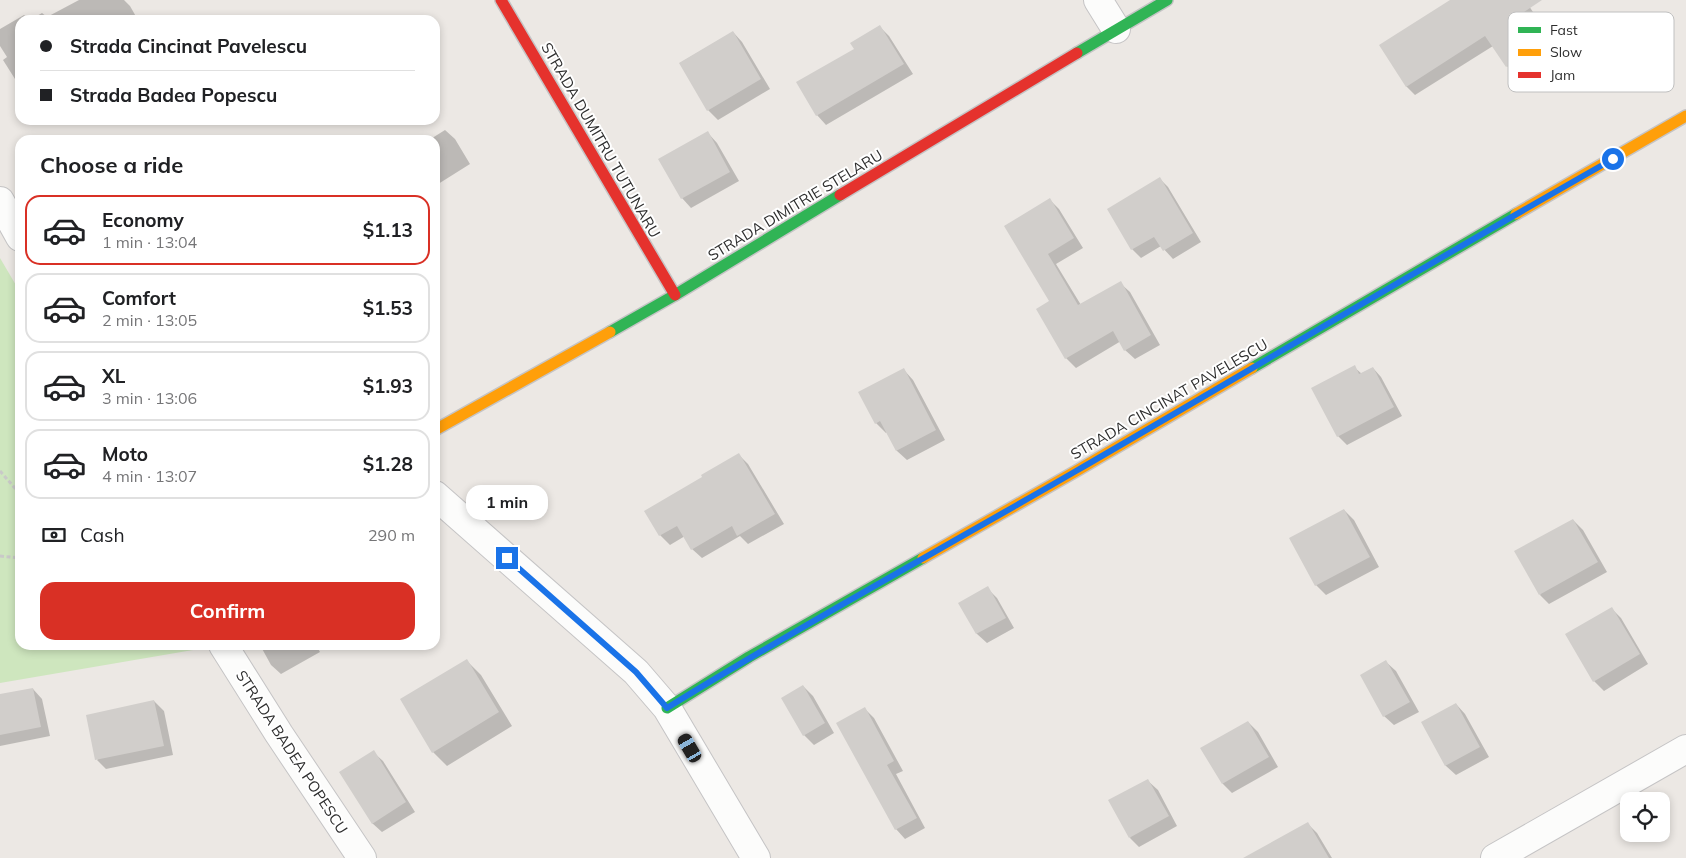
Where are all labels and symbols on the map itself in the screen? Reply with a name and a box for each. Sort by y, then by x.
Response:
legend [1508,12,1674,92]
text: Fast [1550,21,1578,39]
street label: STRADA DUMITRU TUTUNARU [537,39,665,241]
text: Slow [1550,43,1582,61]
text: Jam [1550,66,1575,84]
street label: STRADA DIMITRIE STELARU [704,145,886,265]
route start [1602,148,1624,170]
street label: STRADA CINCINAT PAVELESCU [1067,335,1271,463]
callout: 1 min [466,486,548,520]
route end [496,547,518,569]
street label: STRADA BADEA POPESCU [232,667,352,837]
car [676,731,703,765]

